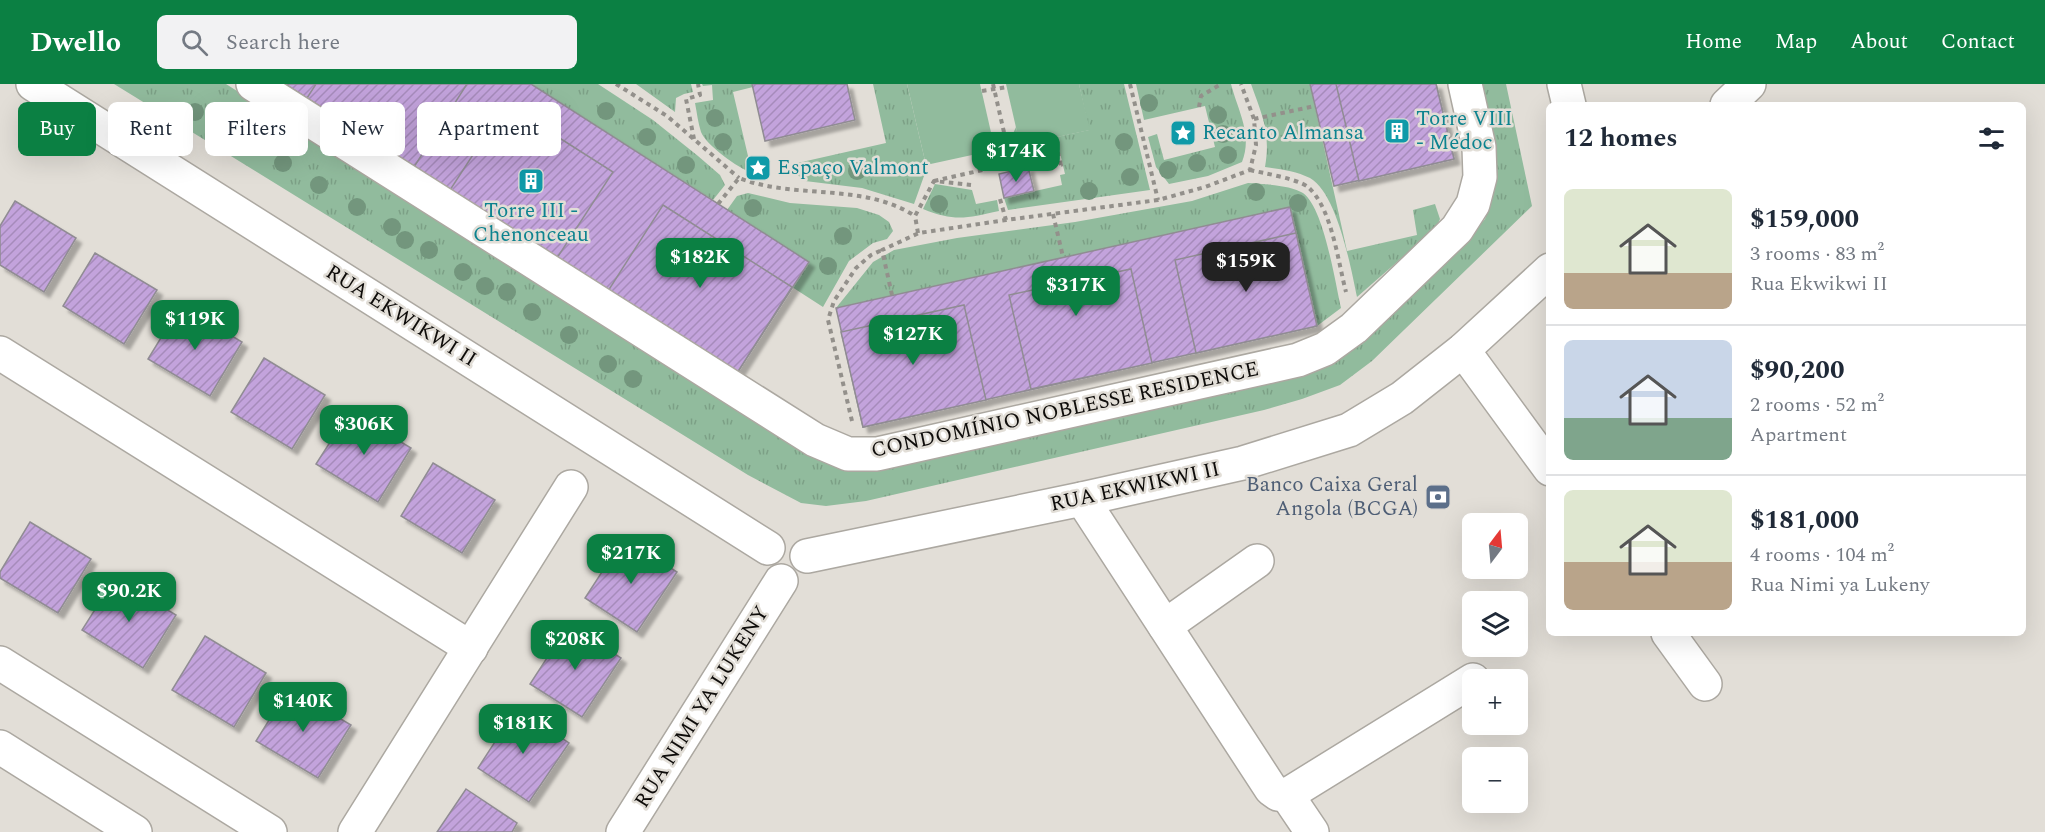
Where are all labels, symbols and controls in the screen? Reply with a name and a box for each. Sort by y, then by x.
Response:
search box [157,15,577,69]
text: Dwello [30,21,121,64]
icon: search [178,26,211,59]
text: Search here [226,26,340,59]
text: Home [1685,26,1742,58]
text: Map [1775,26,1817,58]
text: About [1850,26,1908,58]
text: Contact [1941,26,2015,58]
chip: Buy [18,102,96,156]
chip: Rent [108,102,193,156]
chip: Filters [205,102,308,156]
chip: New [320,102,405,156]
chip: Apartment [417,102,561,156]
place label: Torre VIII - Médoc [1416,103,1513,159]
building icon: Torre VIII - Médoc [1382,116,1412,146]
place label: Recanto Almansa [1202,117,1365,149]
place icon: Recanto Almansa [1168,118,1198,148]
text: 12 homes [1564,118,1678,158]
icon: filters [1975,122,2008,155]
pin: $174K [974,132,1058,183]
text: $174K [986,136,1046,166]
place label: Espaço Valmont [777,152,929,184]
place icon: Espaço Valmont [743,153,773,183]
building icon: Torre III - Chenonceau [516,166,546,196]
place label: Torre III - Chenonceau [473,195,589,251]
text: $159,000 [1750,199,1859,239]
icon: home [1612,213,1684,285]
pin: $182K [658,238,742,289]
text: 3 rooms · 83 m² [1750,239,1884,269]
text: $182K [670,242,730,272]
pin: $159K [1204,242,1288,293]
text: $159K [1216,246,1276,276]
street label: RUA EKWIKWI II [319,257,483,375]
pin: $317K [1034,266,1118,317]
text: Rua Ekwikwi II [1750,269,1888,299]
text: $317K [1046,270,1106,300]
pin: $119K [153,300,237,351]
text: $119K [165,304,225,334]
pin: $127K [871,315,955,366]
text: $127K [883,319,943,349]
text: $90,200 [1750,350,1844,390]
street label: CONDOMÍNIO NOBLESSE RESIDENCE [868,353,1262,467]
icon: home [1612,364,1684,436]
text: 2 rooms · 52 m² [1750,390,1884,420]
pin: $306K [322,405,406,456]
text: $306K [334,409,394,439]
text: Apartment [1750,420,1847,450]
street label: RUA EKWIKWI II [1047,453,1223,521]
place label: Banco Caixa Geral Angola (BCGA) [1246,469,1418,525]
bank icon: Banco Caixa Geral Angola (BCGA) [1423,482,1453,512]
text: $181,000 [1750,500,1859,540]
north arrow [1462,513,1528,579]
map controls [1462,513,1528,813]
icon: home [1612,514,1684,586]
pin: $217K [589,534,673,585]
text: $217K [601,538,661,568]
text: 4 rooms · 104 m² [1750,540,1894,570]
text: Rua Nimi ya Lukeny [1750,570,1930,600]
pin: $90.2K [80,572,178,623]
text: $90.2K [96,576,162,606]
button: layers [1462,591,1528,657]
street label: RUA NIMI YA LUKENY [627,599,777,815]
pin: $208K [533,620,617,671]
text: $208K [545,624,605,654]
button: + [1462,669,1528,735]
pin: $140K [261,682,345,733]
text: $140K [273,686,333,716]
pin: $181K [481,704,565,755]
text: $181K [493,708,553,738]
button: − [1462,747,1528,813]

